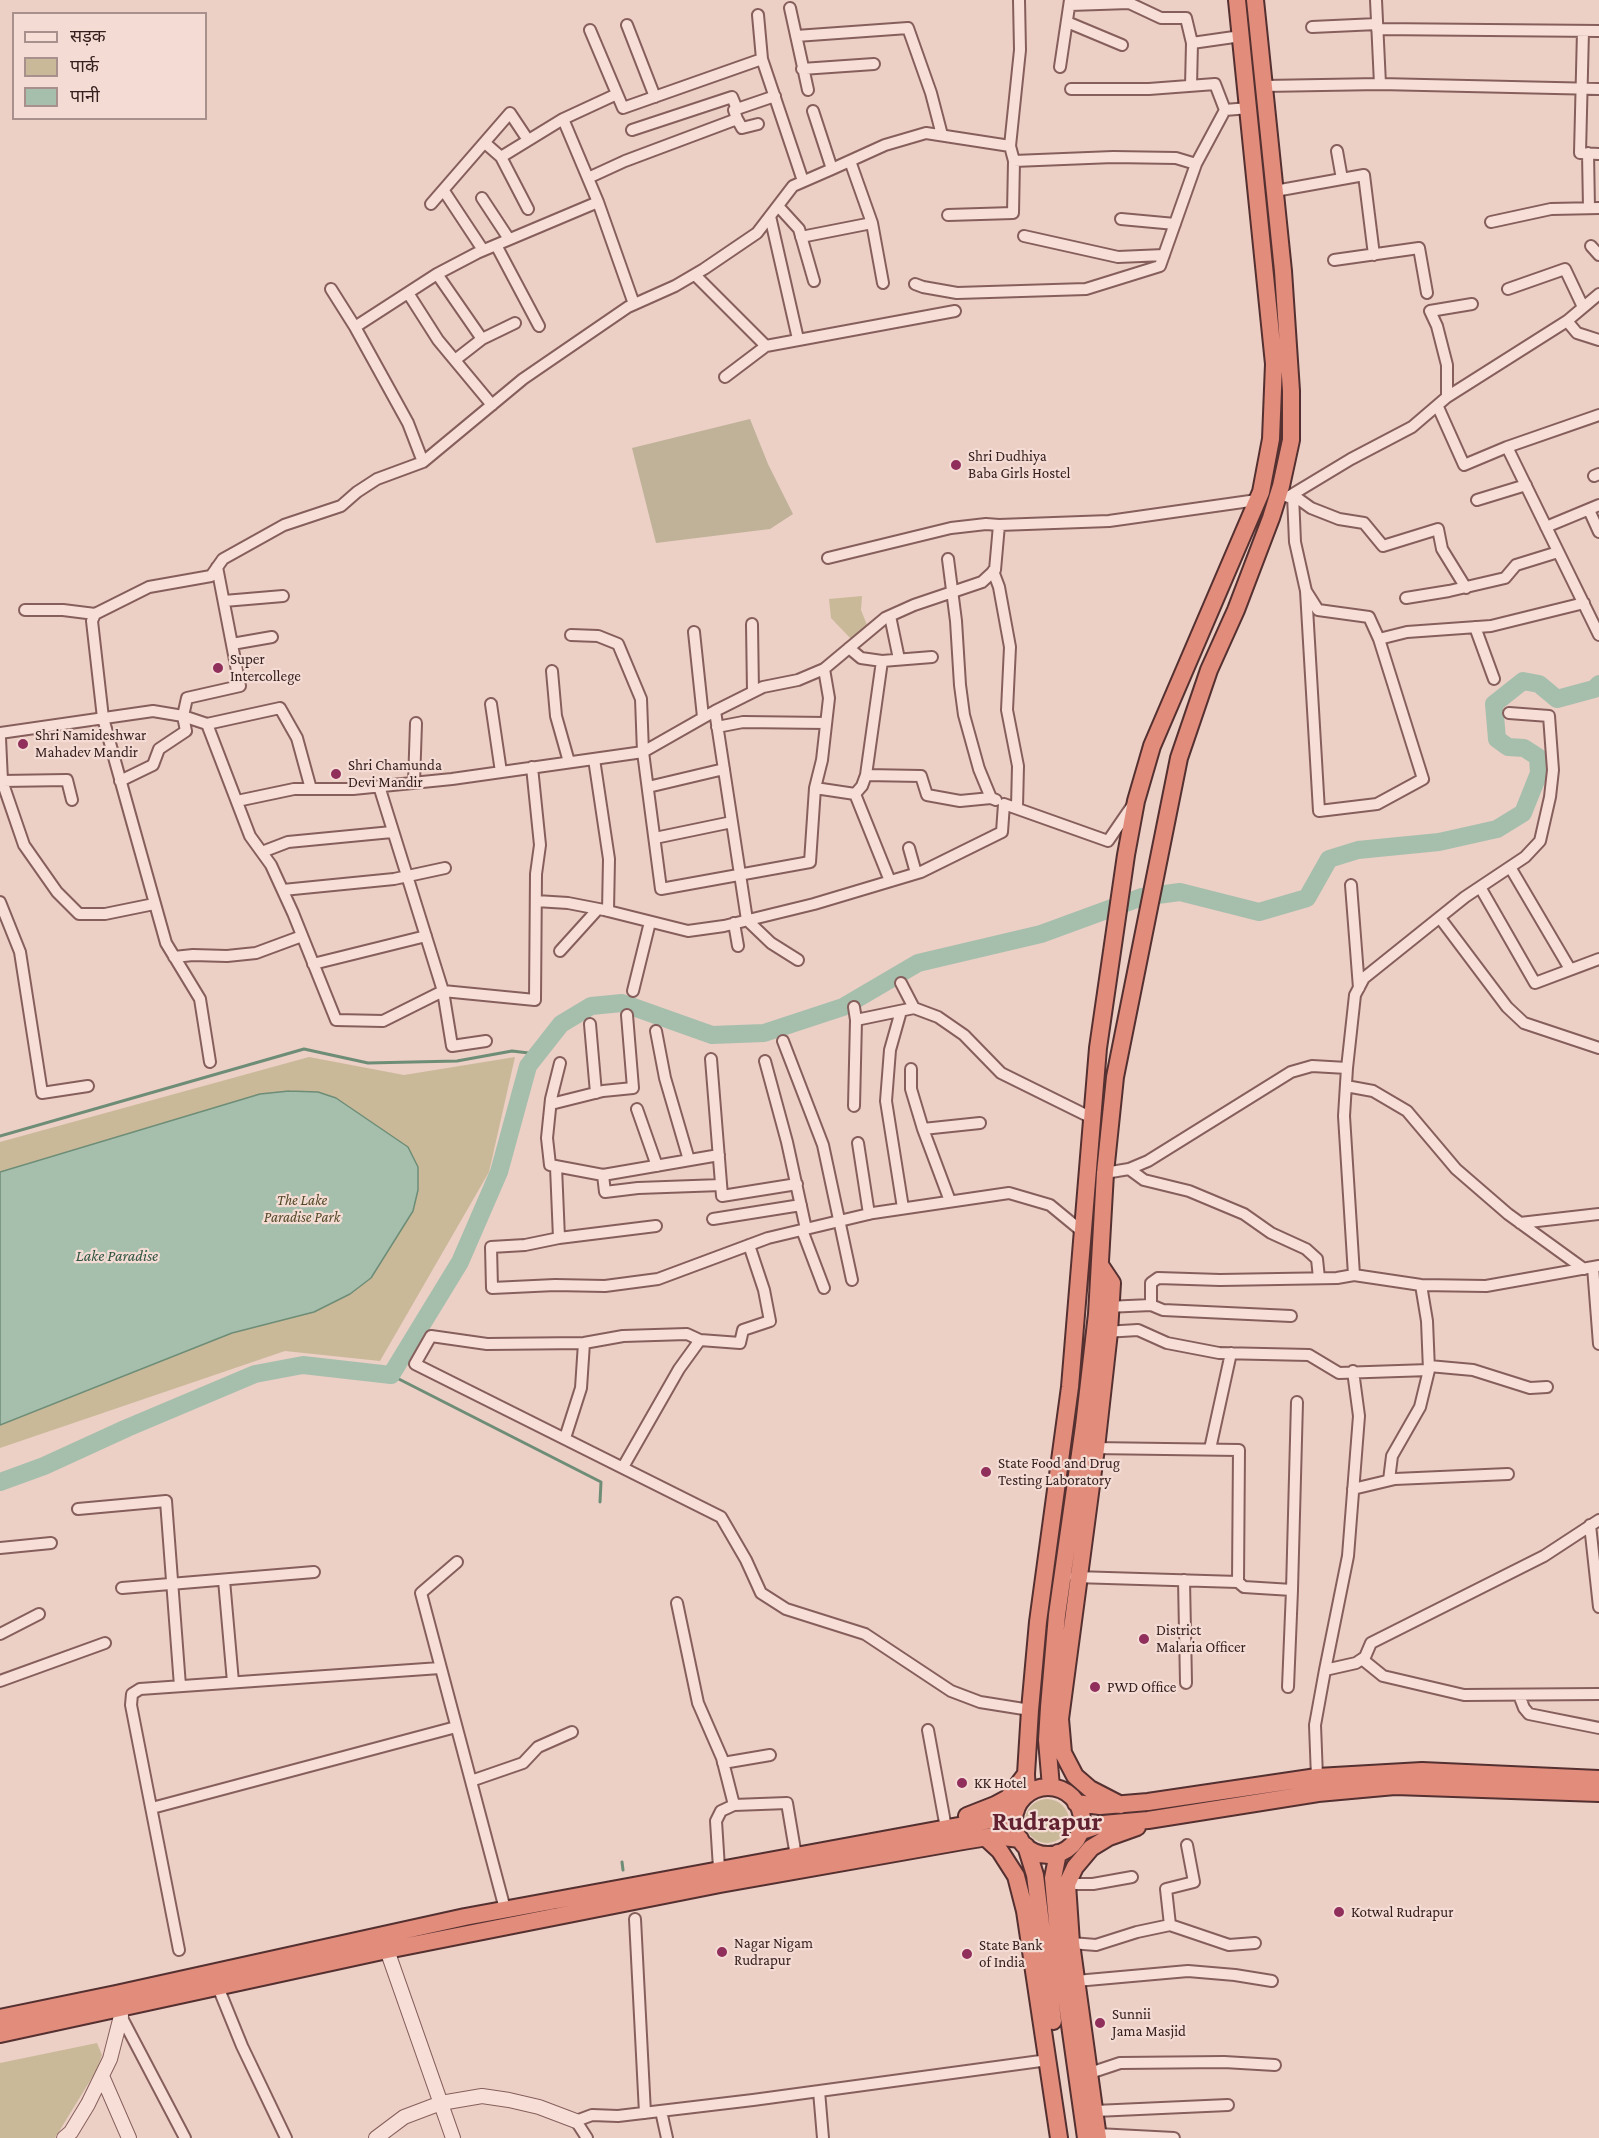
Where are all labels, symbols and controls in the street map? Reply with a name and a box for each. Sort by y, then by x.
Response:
legend [12,12,207,120]
text: सड़क [70,26,106,46]
text: पार्क [70,56,99,76]
text: पानी [70,86,100,106]
place label: Shri Dudhiya Baba Girls Hostel [968,447,1070,482]
marker: Shri Dudhiya Baba Girls Hostel [949,458,963,472]
place label: Super Intercollege [230,650,301,685]
marker: Super Intercollege [211,661,225,675]
place label: Shri Namideshwar Mahadev Mandir [35,726,146,761]
marker: Shri Namideshwar Mahadev Mandir [16,737,30,751]
place label: Shri Chamunda Devi Mandir [348,756,442,791]
marker: Shri Chamunda Devi Mandir [329,767,343,781]
park label: The Lake Paradise Park [264,1191,340,1226]
water label: Lake Paradise [76,1246,158,1266]
place label: State Food and Drug Testing Laboratory [998,1454,1120,1489]
marker: State Food and Drug Testing Laboratory [979,1465,993,1479]
place label: District Malaria Officer [1156,1621,1246,1656]
marker: District Malaria Officer [1137,1632,1151,1646]
place label: PWD Office [1107,1678,1176,1696]
marker: PWD Office [1088,1680,1102,1694]
place label: KK Hotel [974,1774,1027,1792]
marker: KK Hotel [955,1776,969,1790]
district label: Rudrapur [992,1806,1102,1838]
place label: Kotwal Rudrapur [1351,1903,1453,1921]
marker: Kotwal Rudrapur [1332,1905,1346,1919]
place label: Nagar Nigam Rudrapur [734,1934,813,1969]
place label: State Bank of India [979,1936,1042,1971]
marker: Nagar Nigam Rudrapur [715,1945,729,1959]
marker: State Bank of India [960,1947,974,1961]
place label: Sunnii Jama Masjid [1112,2005,1186,2040]
marker: Sunnii Jama Masjid [1093,2016,1107,2030]

